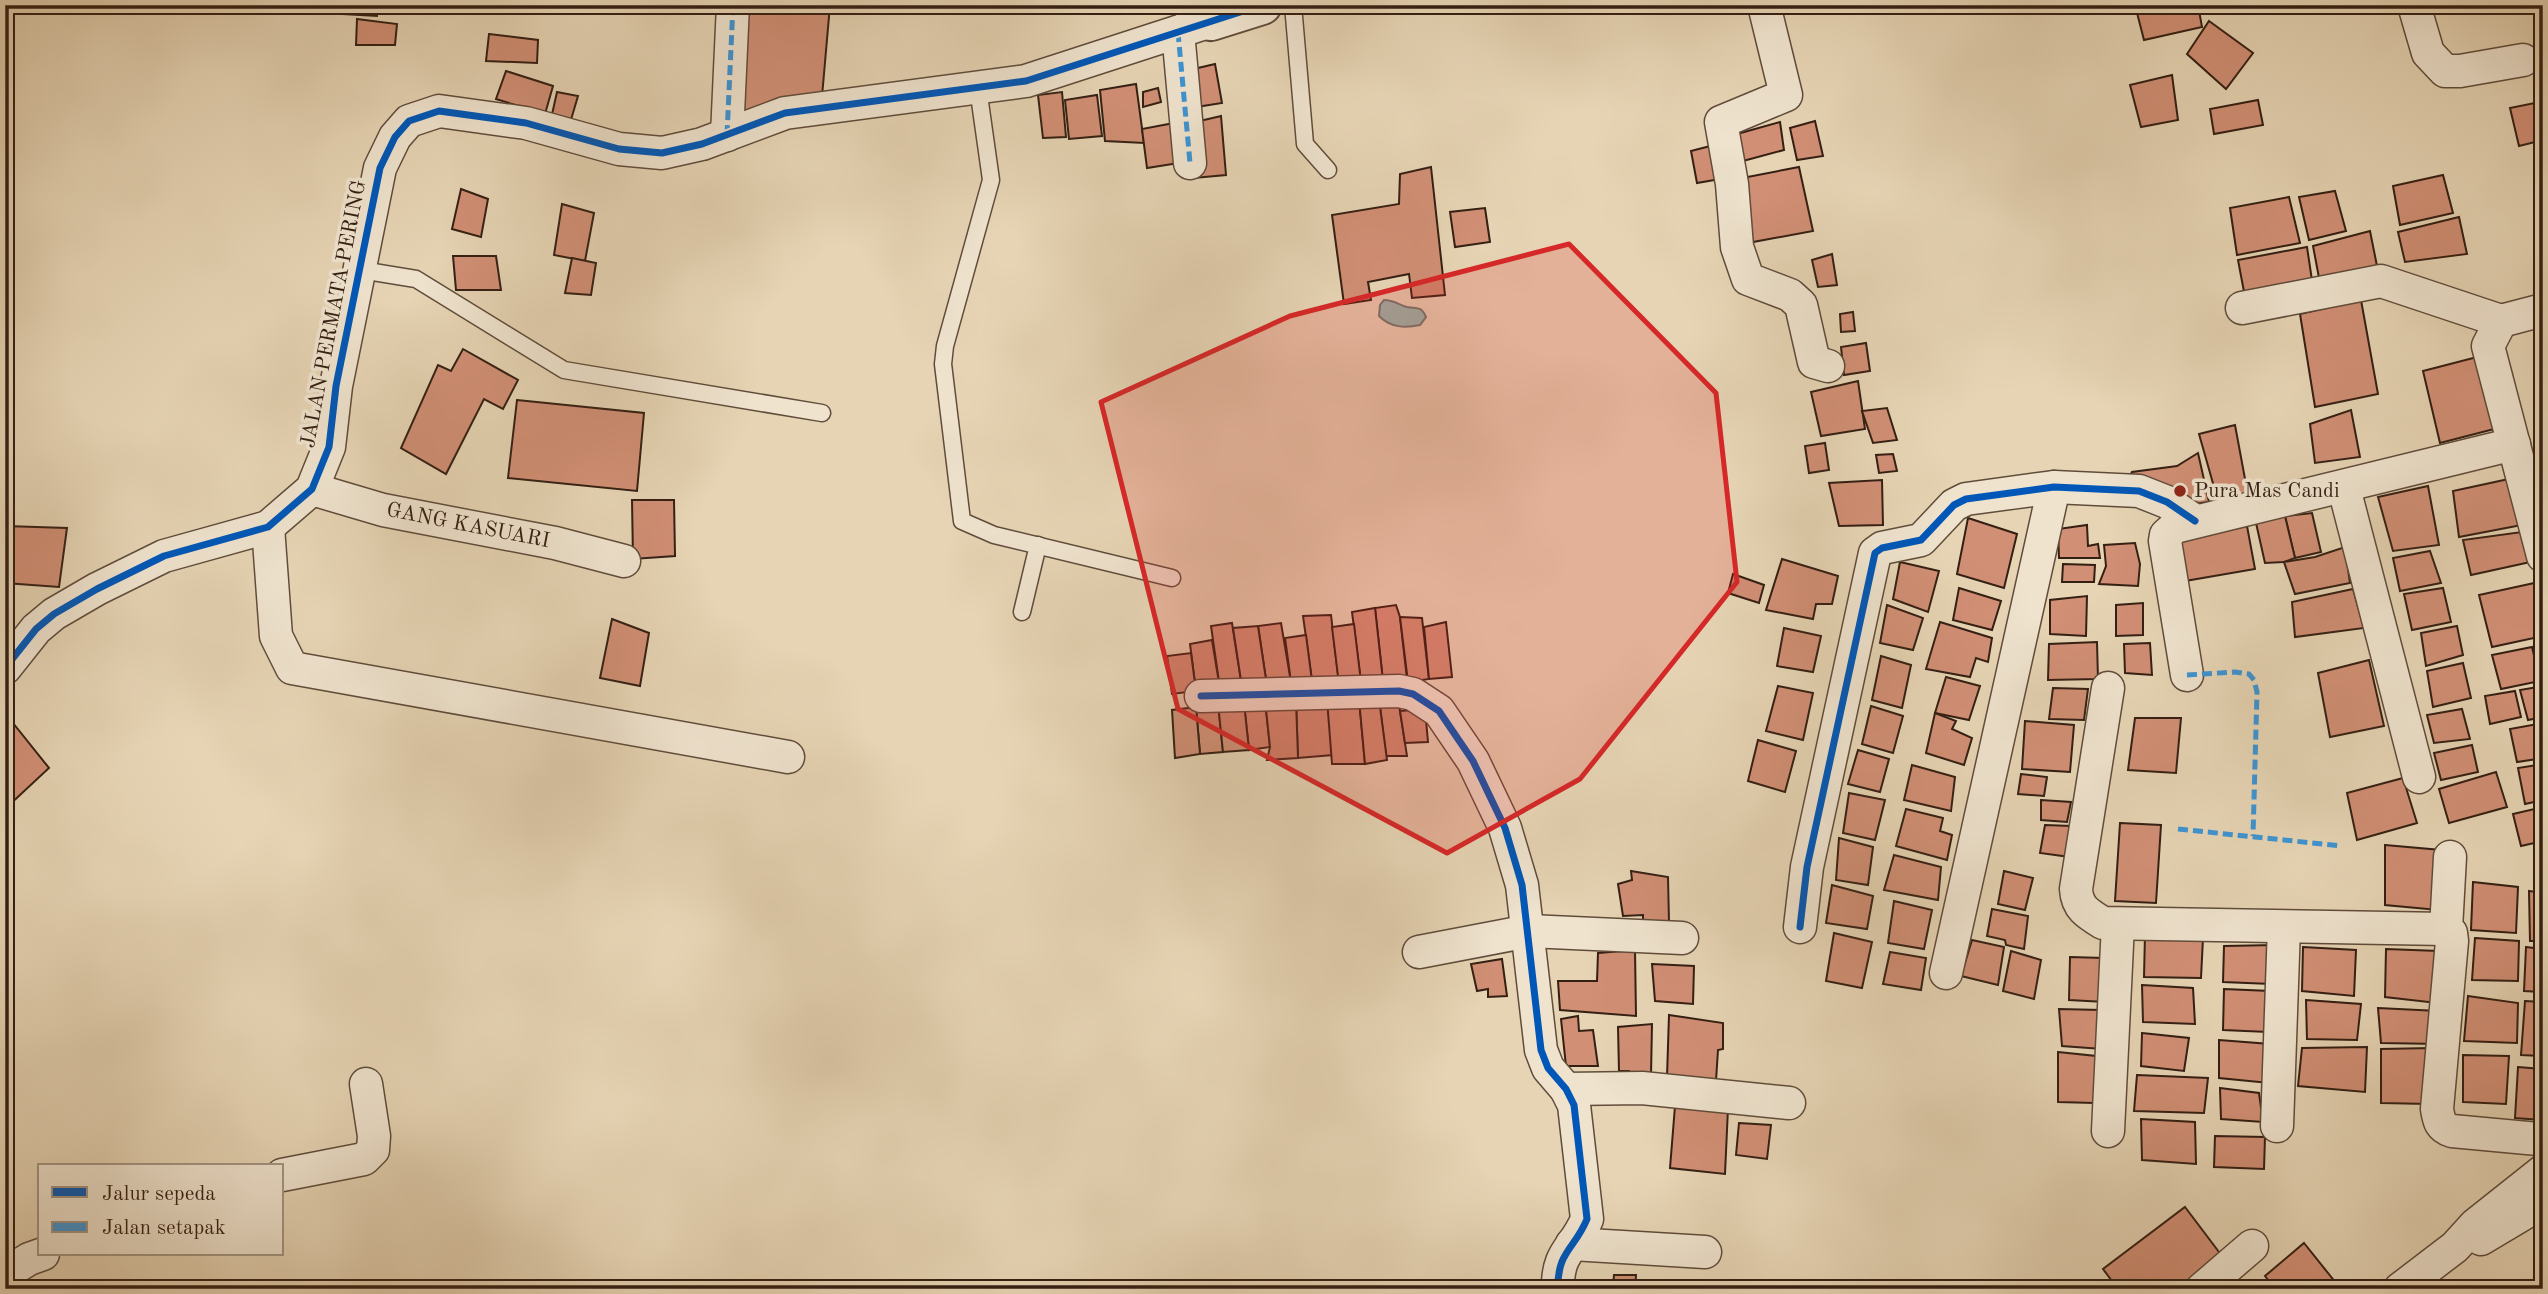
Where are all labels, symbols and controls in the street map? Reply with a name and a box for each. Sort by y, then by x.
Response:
street label: JALAN PERMATA PERING [298,178,370,450]
place label: Pura Mas Candi [2194,481,2340,502]
marker: Pura Mas Candi [2172,483,2188,499]
street label: GANG KASUARI [385,500,551,552]
legend [38,1164,284,1256]
text: Jalur sepeda [102,1184,216,1205]
text: Jalan setapak [102,1218,226,1239]

